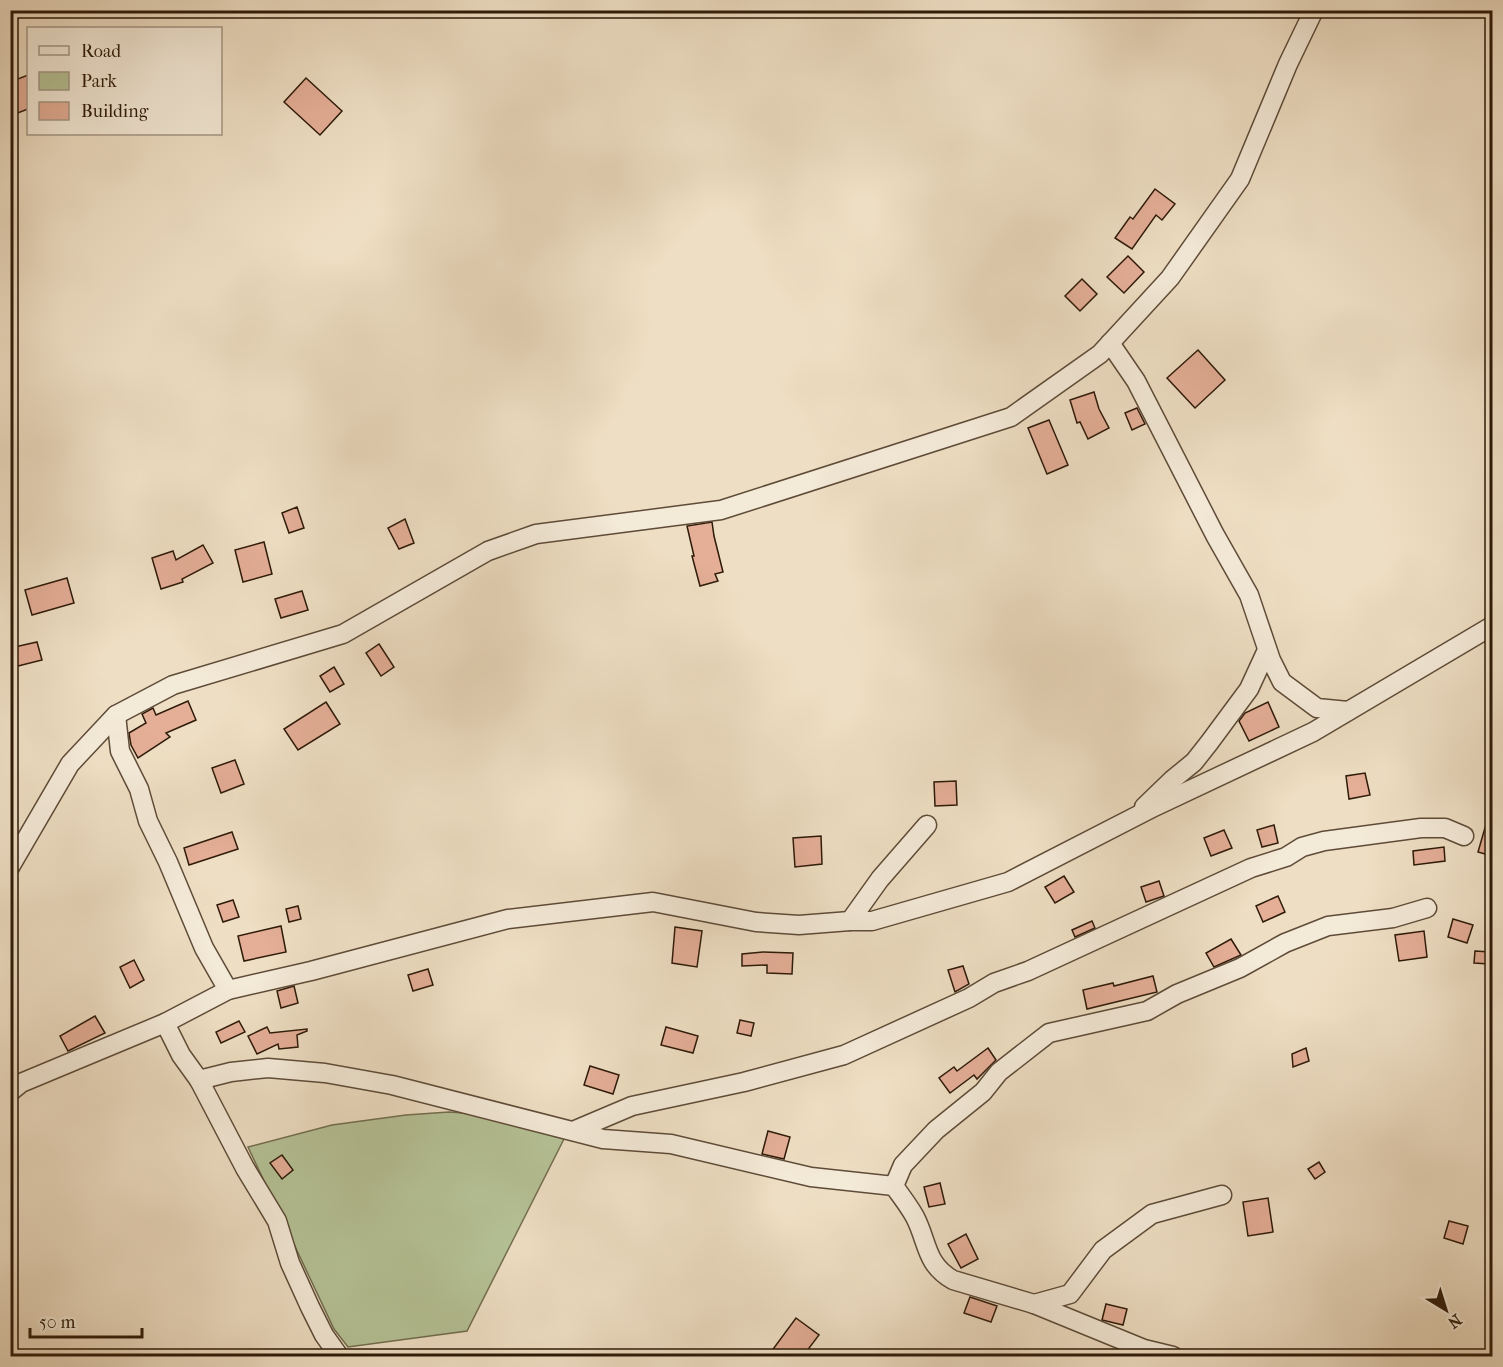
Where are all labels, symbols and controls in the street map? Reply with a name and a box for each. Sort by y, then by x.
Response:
legend [27,27,222,135]
text: Road [81,41,121,62]
text: Park [81,71,118,92]
text: Building [81,101,149,122]
north arrow [1416,1280,1476,1340]
scale bar [30,1301,142,1339]
text: N [1444,1310,1466,1333]
text: 50 m [39,1312,76,1333]

